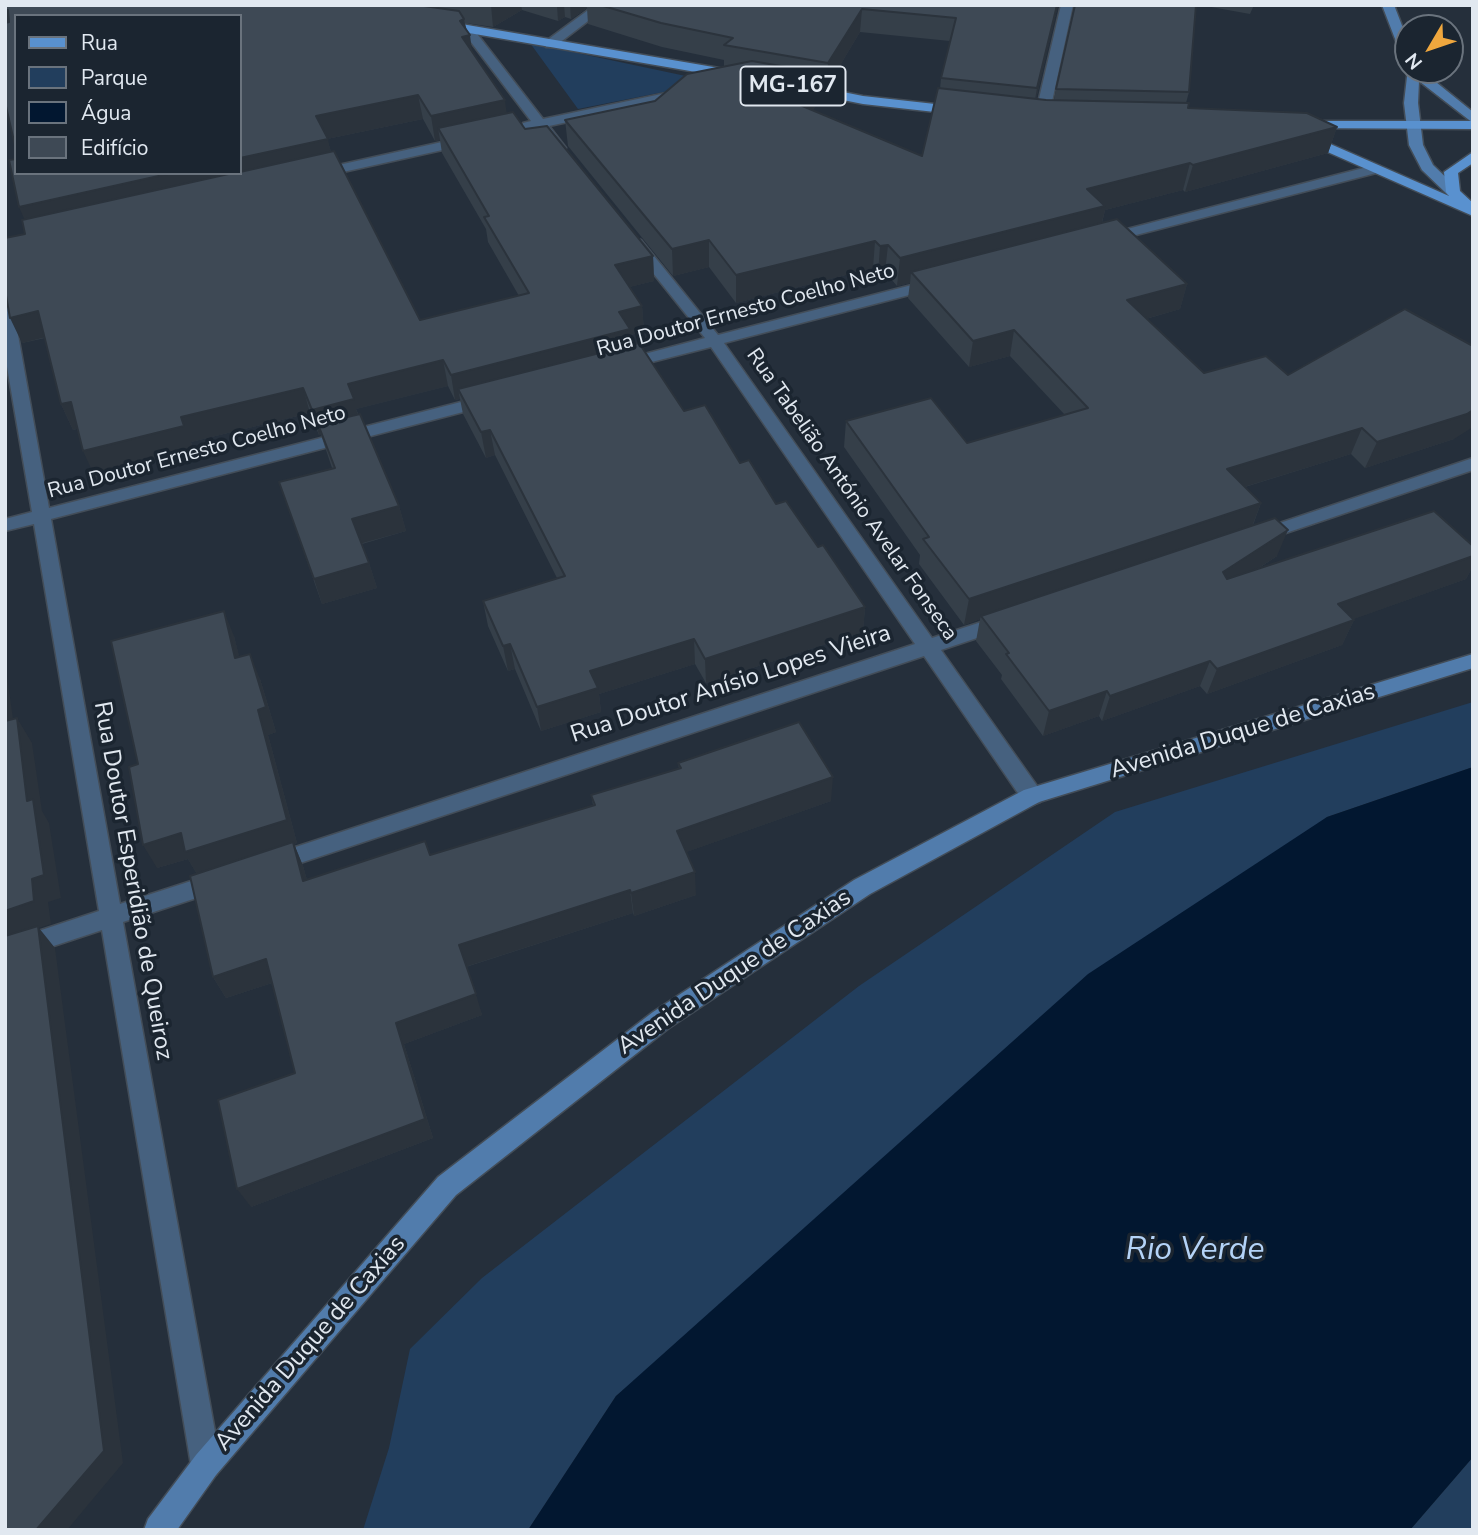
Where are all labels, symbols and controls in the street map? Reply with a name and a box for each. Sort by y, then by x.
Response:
legend [14,14,242,175]
north arrow [1394,14,1464,84]
text: Rua [81,29,118,57]
text: N [1400,47,1429,75]
text: Parque [81,64,148,92]
road number: MG-167 [740,66,846,106]
text: Água [81,99,131,127]
text: Edifício [81,134,148,162]
street label: Rua Doutor Ernesto Coelho Neto [594,259,898,363]
street label: Rua Tabelião António Avelar Fonseca [740,344,962,646]
street label: Rua Doutor Ernesto Coelho Neto [45,401,349,505]
street label: Rua Doutor Anísio Lopes Vieira [567,620,895,750]
street label: Avenida Duque de Caxias [1107,678,1379,786]
street label: Rua Doutor Esperidião de Queiroz [86,700,178,1062]
street label: Avenida Duque de Caxias [613,884,857,1062]
street label: Avenida Duque de Caxias [210,1231,412,1457]
water label: Rio Verde [1126,1232,1264,1270]

